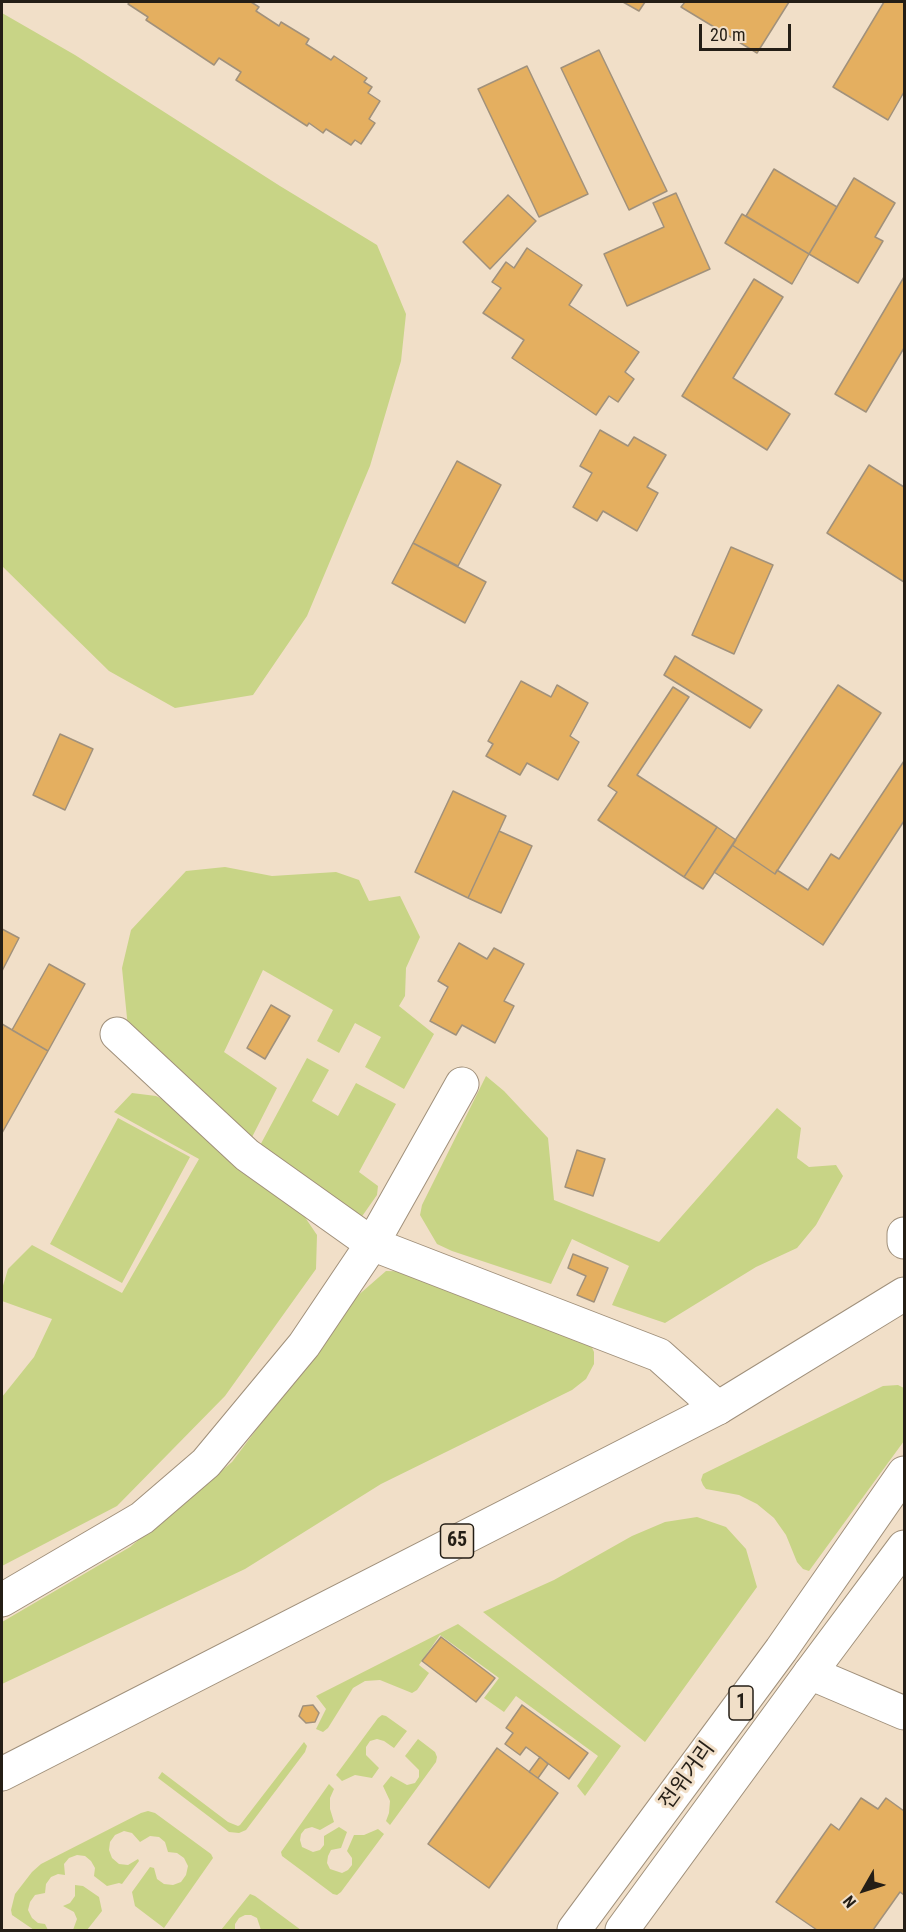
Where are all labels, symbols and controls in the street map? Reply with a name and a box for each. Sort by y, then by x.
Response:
scale bar [702,12,794,50]
text: 20 m [710,24,745,45]
road number: 65 [440,1524,474,1558]
road number: 1 [729,1686,753,1720]
street label: 전위거리 [655,1737,721,1815]
north arrow [834,1860,894,1920]
text: N [839,1892,860,1911]

